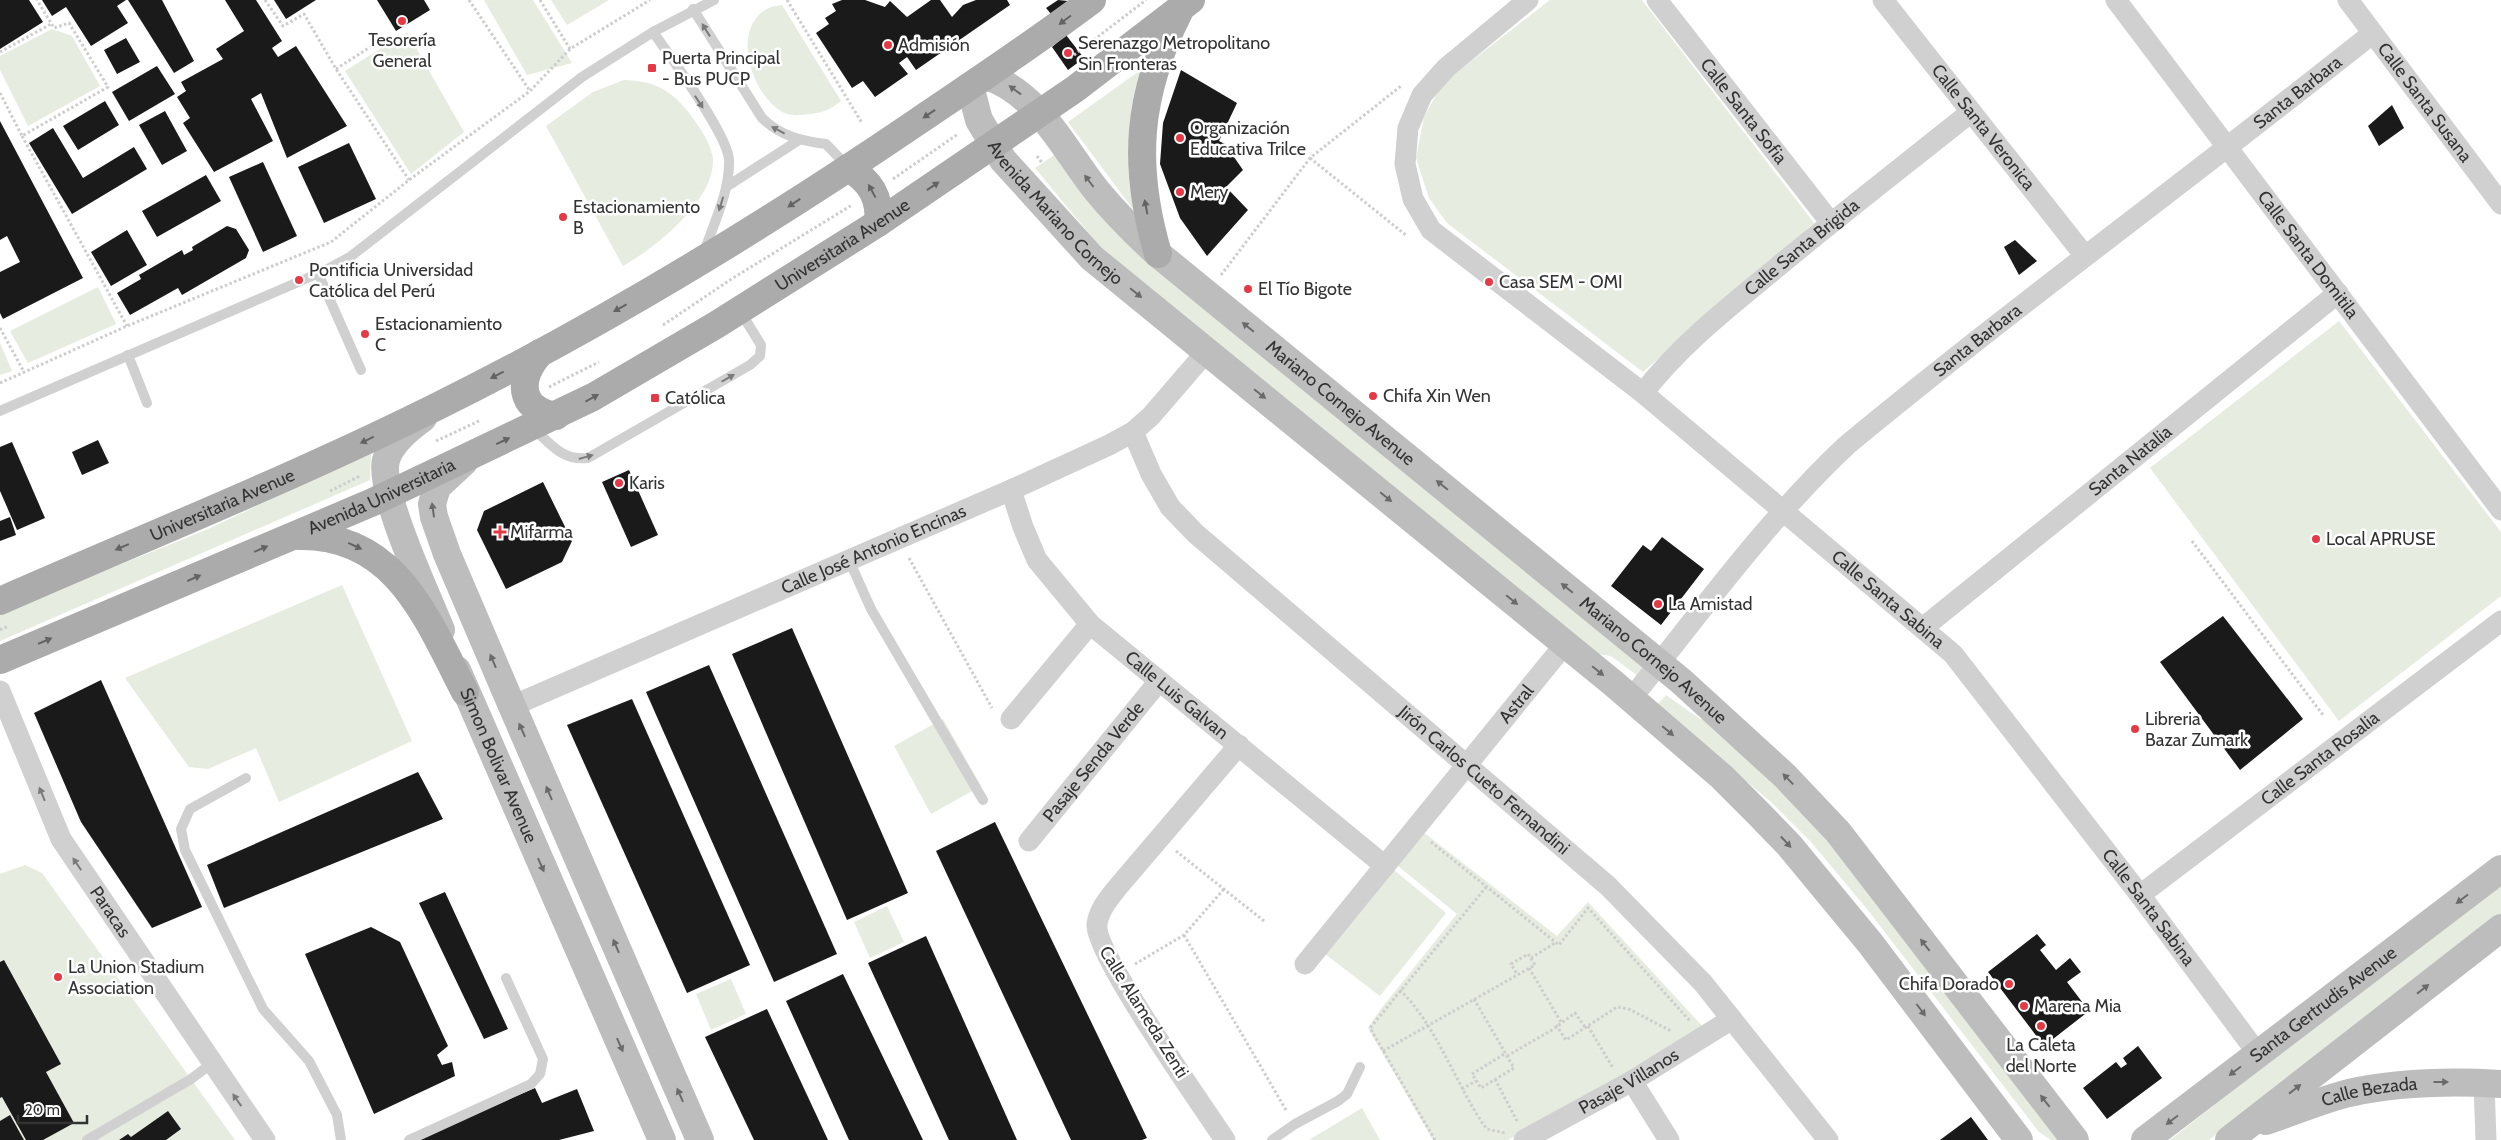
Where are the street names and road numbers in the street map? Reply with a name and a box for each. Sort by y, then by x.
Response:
street label: Calle Santa Susana [2373,38,2477,167]
street label: Santa Barbara [2249,51,2346,134]
street label: Calle Santa Sofia [1696,54,1792,169]
street label: Calle Santa Veronica [1927,60,2040,195]
street label: Avenida Mariano Cornejo [983,137,1127,290]
street label: Calle Santa Domitila [2253,186,2364,323]
street label: Universitaria Avenue [771,194,914,296]
street label: Calle Santa Brigida [1740,194,1864,301]
street label: Santa Barbara [1929,299,2026,382]
street label: Mariano Cornejo Avenue [1261,336,1419,470]
street label: Santa Natalia [2084,420,2176,501]
street label: Avenida Universitaria [304,453,459,539]
street label: Universitaria Avenue [146,464,298,546]
street label: Calle José Antonio Encinas [778,500,969,599]
street label: Calle Santa Sabina [1827,545,1949,653]
street label: Mariano Cornejo Avenue [1575,592,1732,728]
street label: Calle Luis Galvan [1120,646,1233,744]
street label: Astral [1494,680,1539,728]
street label: Simon Bolivar Avenue [455,684,542,846]
street label: Pasaje Senda Verde [1038,697,1149,826]
street label: Jirón Carlos Cueto Fernandini [1393,700,1574,859]
street label: Calle Santa Rosalia [2257,706,2384,810]
street label: Calle Santa Sabina [2097,844,2200,970]
street label: Paracas [85,882,135,942]
street label: Calle Alameda Zenti [1095,942,1193,1082]
street label: Santa Gertrudis Avenue [2246,942,2401,1067]
street label: Pasaje Villanos [1575,1044,1683,1119]
street label: Calle Bezada [2319,1073,2418,1111]

